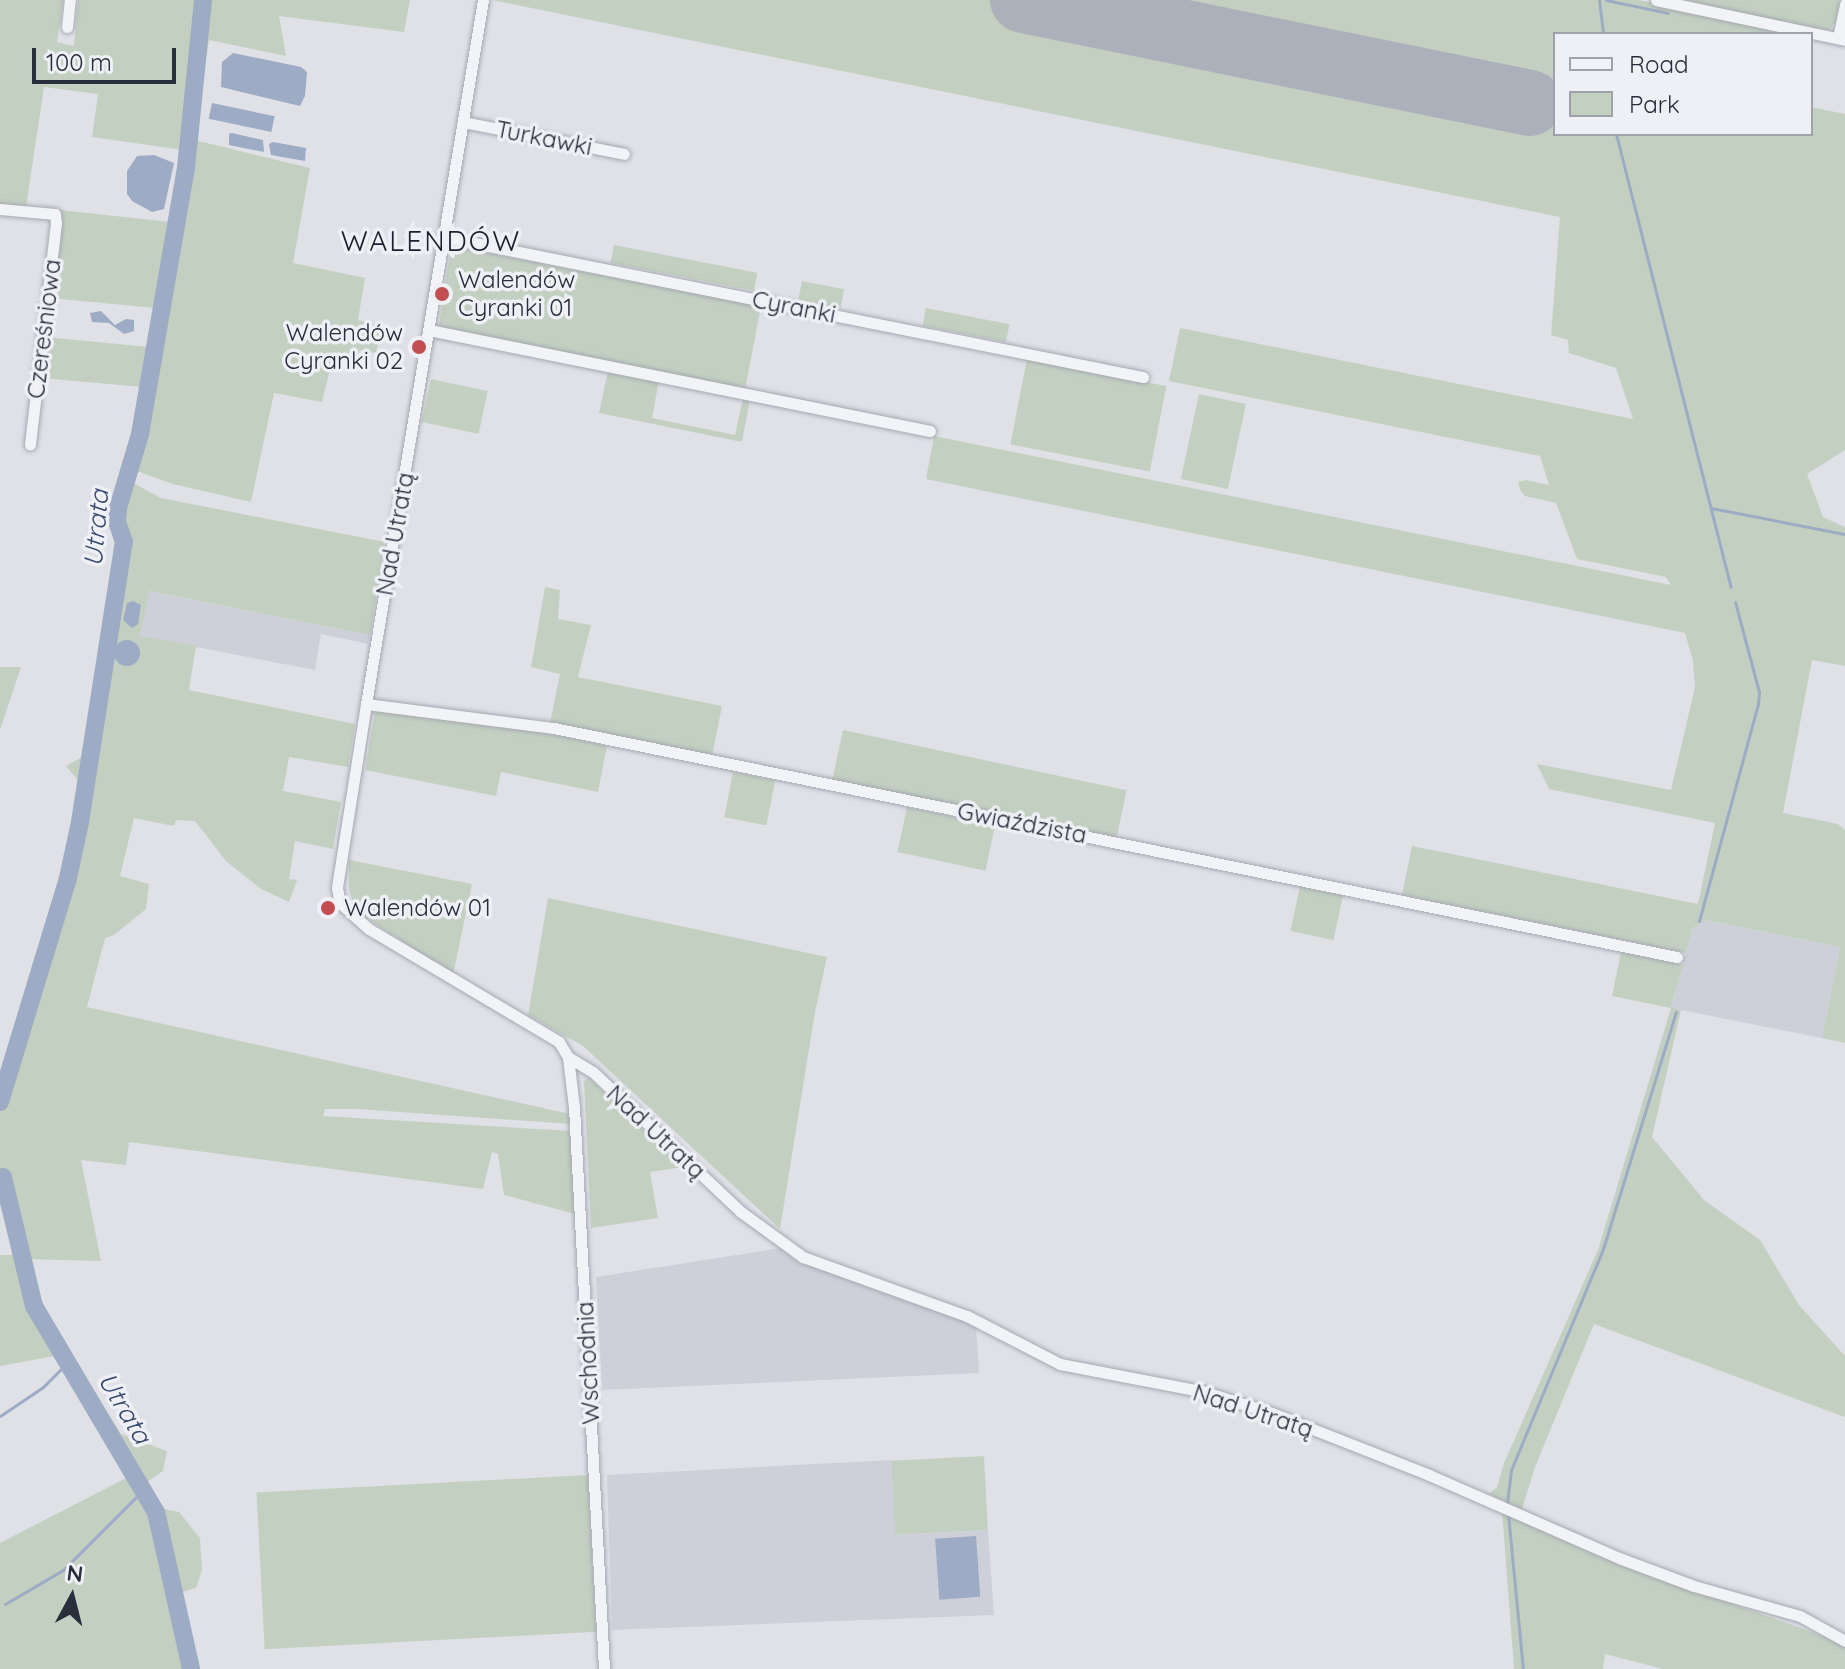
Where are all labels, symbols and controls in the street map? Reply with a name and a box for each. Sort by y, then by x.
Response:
scale bar [36,32,180,82]
legend [1553,32,1813,136]
text: 100 m [46,47,112,77]
text: Road [1629,49,1689,79]
text: Park [1629,89,1680,119]
street label: Turkawki [493,115,595,161]
district label: WALENDÓW [341,224,521,258]
street label: Czereśniowa [21,258,67,400]
place label: Walendów Cyranki 01 [458,266,575,322]
marker: Walendów Cyranki 01 [433,285,451,303]
street label: Cyranki [750,285,838,329]
place label: Walendów Cyranki 02 [284,319,403,375]
marker: Walendów Cyranki 02 [410,338,428,356]
street label: Nad Utratą [370,470,420,598]
water label: Utrata [77,488,115,568]
street label: Gwiaździsta [955,796,1089,850]
place label: Walendów 01 [344,894,491,922]
marker: Walendów 01 [319,899,337,917]
street label: Nad Utratą [601,1079,711,1185]
street label: Wschodnia [570,1301,606,1425]
water label: Utrata [92,1367,158,1449]
street label: Nad Utratą [1189,1378,1317,1444]
north arrow [32,1557,112,1637]
text: N [65,1558,85,1588]

